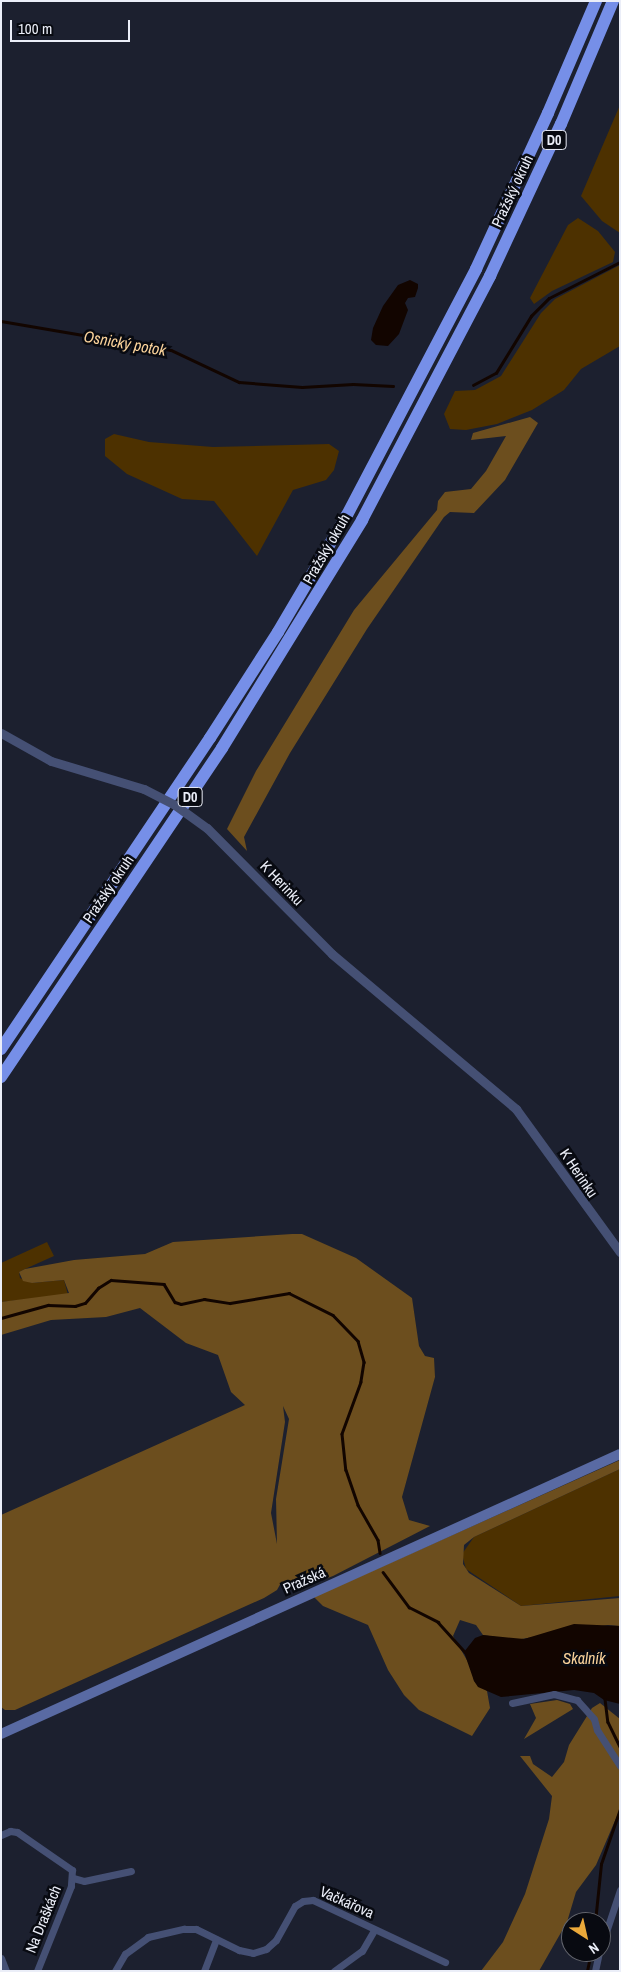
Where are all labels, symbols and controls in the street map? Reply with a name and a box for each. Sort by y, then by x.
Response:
scale bar [12,10,132,42]
text: 100 m [18,18,52,39]
road number: D0 [542,128,566,152]
street label: Pražský okruh [487,152,537,230]
water label: Osnický potok [82,326,168,360]
street label: Pražský okruh [299,511,353,587]
road number: D0 [178,786,202,809]
street label: Pražský okruh [79,852,137,926]
street label: K Herinku [257,857,307,909]
street label: K Herinku [556,1145,602,1201]
street label: Pražská [280,1563,328,1597]
water label: Skalník [562,1648,606,1668]
street label: Vačkářova [317,1882,377,1922]
street label: Na Draškách [21,1883,65,1955]
north arrow [561,1912,611,1962]
text: N [585,1939,603,1958]

